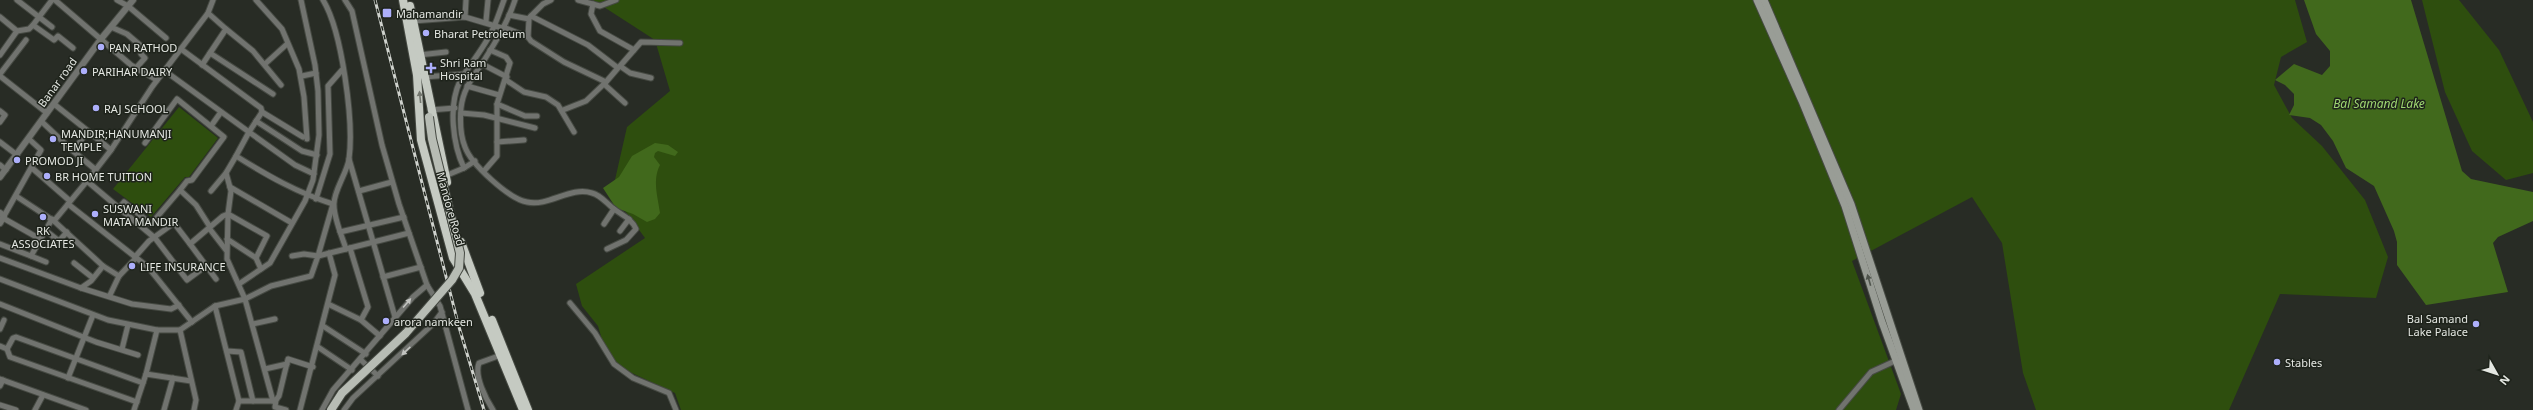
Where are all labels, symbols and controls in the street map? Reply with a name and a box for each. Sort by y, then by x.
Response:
place label: Mahamandir [396,6,463,21]
marker: Mahamandir [381,7,393,19]
place label: Bharat Petroleum [434,26,525,41]
marker: Bharat Petroleum [421,28,431,38]
place label: PAN RATHOD [109,40,177,55]
marker: PAN RATHOD [96,42,106,52]
street label: Banar road [34,54,80,110]
place label: Shri Ram Hospital [440,55,486,83]
marker: Shri Ram Hospital [425,62,437,74]
place label: PARIHAR DAIRY [92,64,173,79]
marker: PARIHAR DAIRY [79,66,89,76]
one-way arrow [416,91,423,103]
water label: Bal Samand Lake [2333,95,2425,112]
place label: RAJ SCHOOL [104,101,169,116]
marker: RAJ SCHOOL [91,103,101,113]
place label: MANDIR;HANUMANJI TEMPLE [61,126,172,154]
marker: MANDIR;HANUMANJI TEMPLE [48,134,58,144]
place label: PROMOD JI [25,153,84,168]
marker: PROMOD JI [12,155,22,165]
place label: BR HOME TUITION [55,169,152,184]
street label: Mandore Road [433,170,469,248]
marker: BR HOME TUITION [42,171,52,181]
place label: SUSWANI MATA MANDIR [103,201,179,229]
marker: SUSWANI MATA MANDIR [90,209,100,219]
marker: RK ASSOCIATES [38,212,48,222]
place label: RK ASSOCIATES [12,223,74,251]
place label: LIFE INSURANCE [140,259,226,274]
marker: LIFE INSURANCE [127,261,137,271]
one-way arrow [1866,274,1872,286]
one-way arrow [403,298,412,309]
place label: Bal Samand Lake Palace [2407,311,2468,339]
place label: arora namkeen [394,314,473,329]
marker: arora namkeen [381,316,391,326]
marker: Bal Samand Lake Palace [2471,319,2481,329]
one-way arrow [400,346,411,355]
north arrow [2477,354,2517,394]
place label: Stables [2285,355,2322,370]
marker: Stables [2272,357,2282,367]
text: N [2497,372,2514,389]

